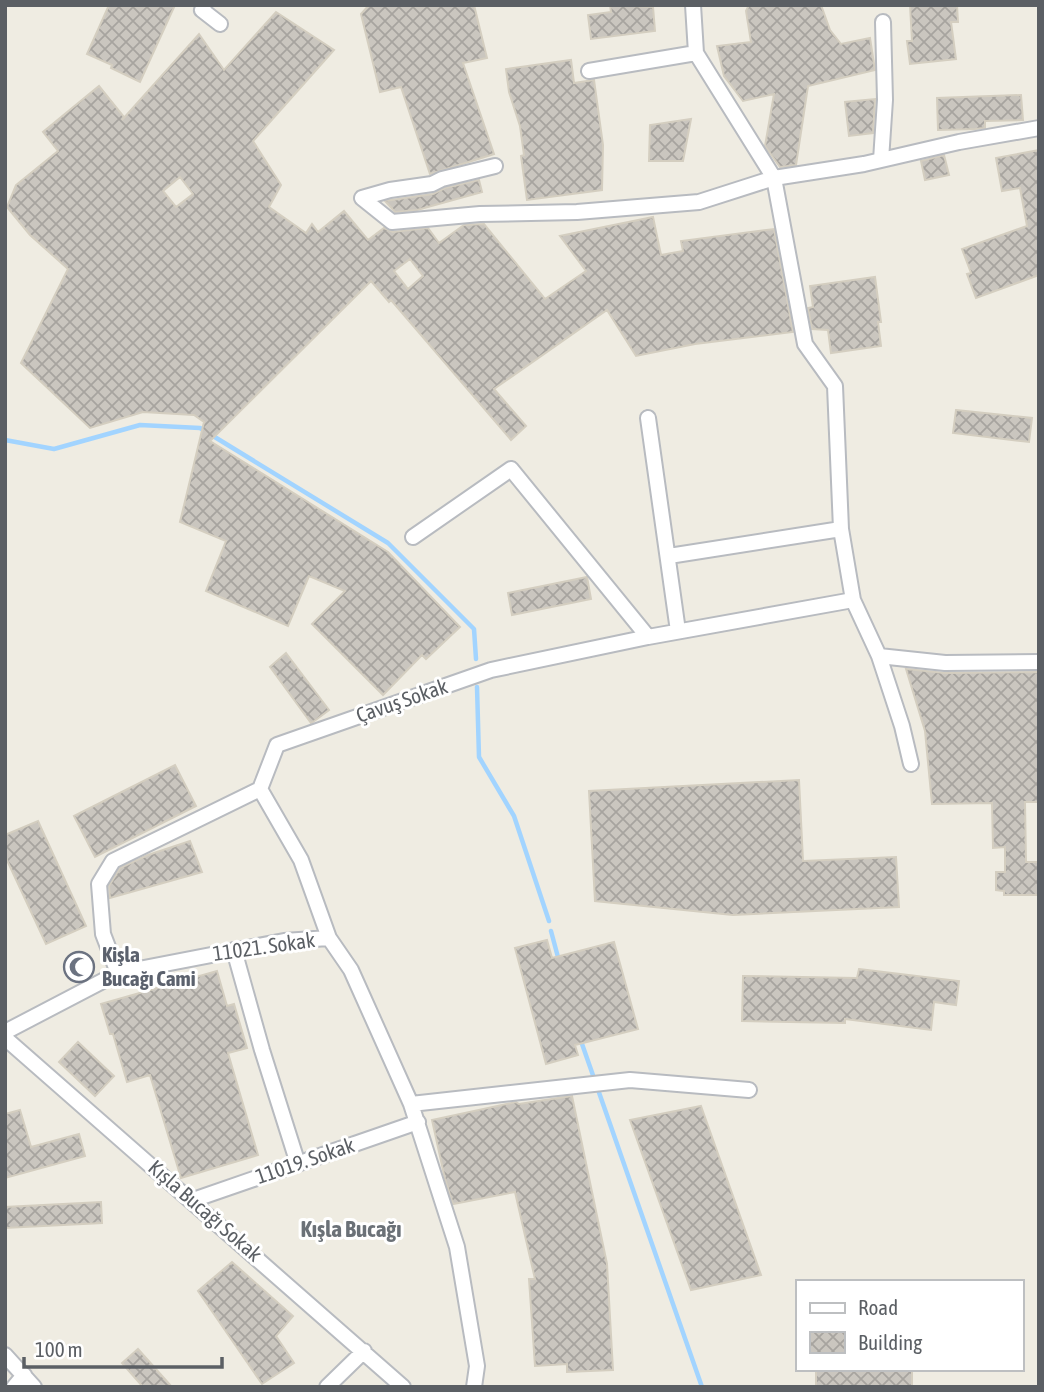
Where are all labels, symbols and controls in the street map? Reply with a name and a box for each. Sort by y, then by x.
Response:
street label: Çavuş Sokak [353,673,451,727]
street label: 11021. Sokak [211,927,316,965]
place label: Kişla Bucağı Cami [102,942,196,990]
mosque icon: Kişla Bucağı Cami [62,950,96,984]
street label: 11019. Sokak [252,1132,357,1188]
street label: Kışla Bucağı Sokak [144,1155,267,1266]
district label: Kışla Bucağı [300,1216,402,1242]
legend [796,1280,1023,1371]
text: Road [858,1295,898,1319]
scale bar [24,1326,222,1370]
text: Building [858,1330,922,1354]
text: 100 m [35,1337,83,1361]

